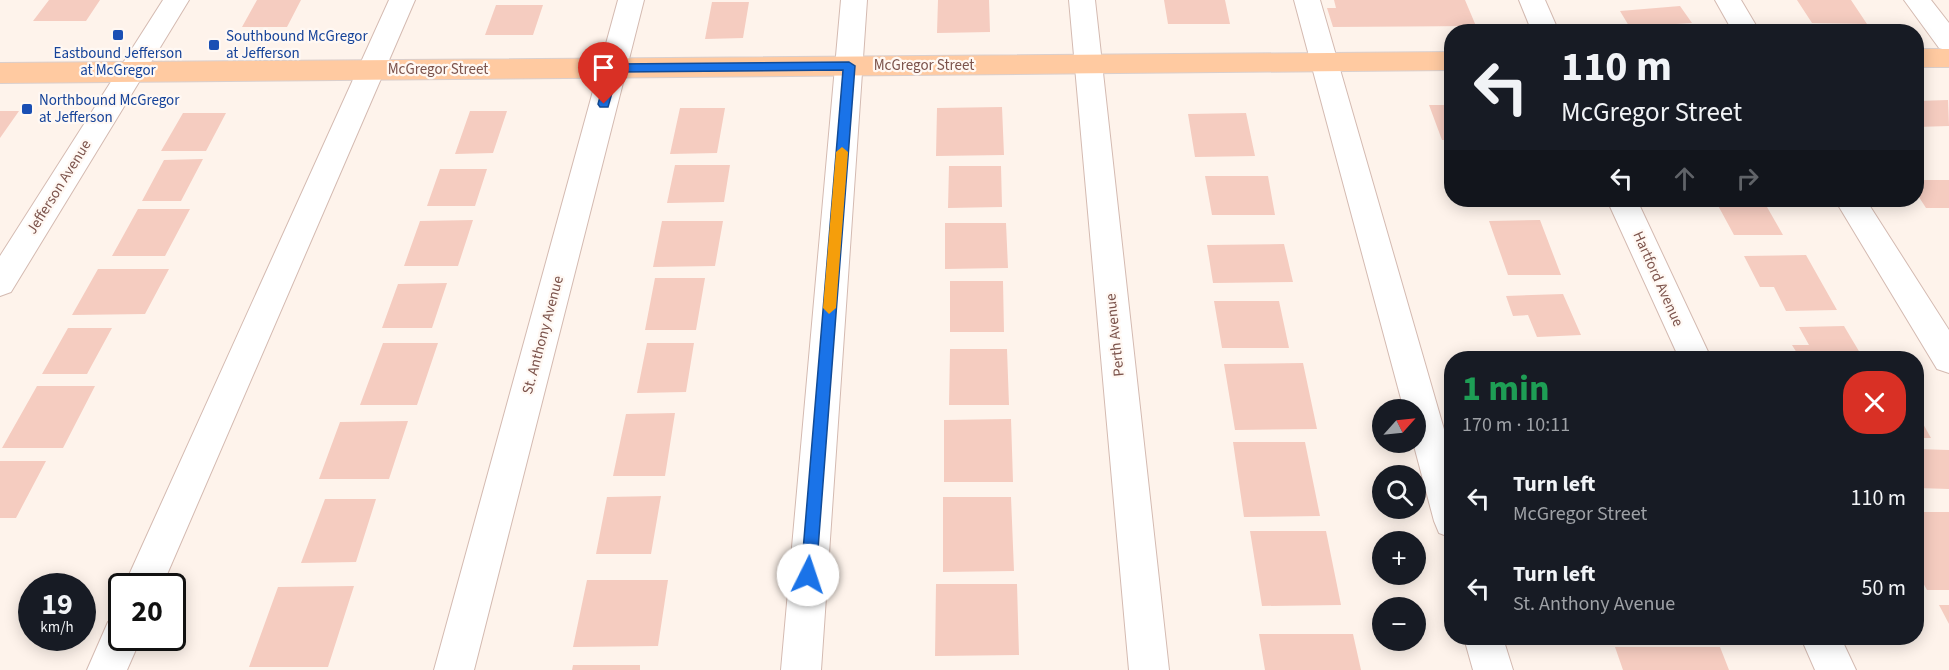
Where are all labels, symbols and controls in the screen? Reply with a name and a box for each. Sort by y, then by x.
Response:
place label: Southbound McGregor at Jefferson [226,26,368,64]
marker: Eastbound Jefferson at McGregor [111,28,125,42]
text: 110 m [1561,37,1672,97]
marker: Southbound McGregor at Jefferson [207,38,221,52]
pin [578,42,629,104]
place label: Eastbound Jefferson at McGregor [54,43,182,81]
icon: left [1462,48,1540,126]
icon: arrive [587,51,620,84]
street label: McGregor Street [874,55,974,76]
street label: McGregor Street [388,59,488,80]
place label: Northbound McGregor at Jefferson [39,90,180,128]
text: McGregor Street [1561,93,1742,132]
marker: Northbound McGregor at Jefferson [20,102,34,116]
street label: Jefferson Avenue [22,136,96,238]
icon: left [1605,162,1638,195]
icon: ahead [1668,162,1701,195]
icon: right [1731,162,1764,195]
street label: Hartford Avenue [1628,228,1688,330]
street label: St. Anthony Avenue [517,273,569,397]
street label: Perth Avenue [1100,293,1130,377]
text: 1 min [1462,363,1550,414]
button: close [1843,371,1906,434]
north arrow [1372,399,1426,453]
map controls [1372,399,1426,651]
text: 170 m · 10:11 [1462,411,1570,439]
button: search [1372,465,1426,519]
text: Turn left [1513,468,1595,500]
icon: left [1462,482,1495,515]
text: 110 m [1851,482,1906,514]
text: McGregor Street [1513,500,1647,528]
button: + [1372,531,1426,585]
position arrow [776,543,840,607]
text: Turn left [1513,558,1595,590]
icon: left [1462,572,1495,605]
text: 50 m [1861,572,1906,604]
speed limit sign: 20 [108,573,186,651]
text: 19 [41,583,73,626]
text: St. Anthony Avenue [1513,590,1675,618]
button: − [1372,597,1426,651]
text: km/h [40,617,74,638]

